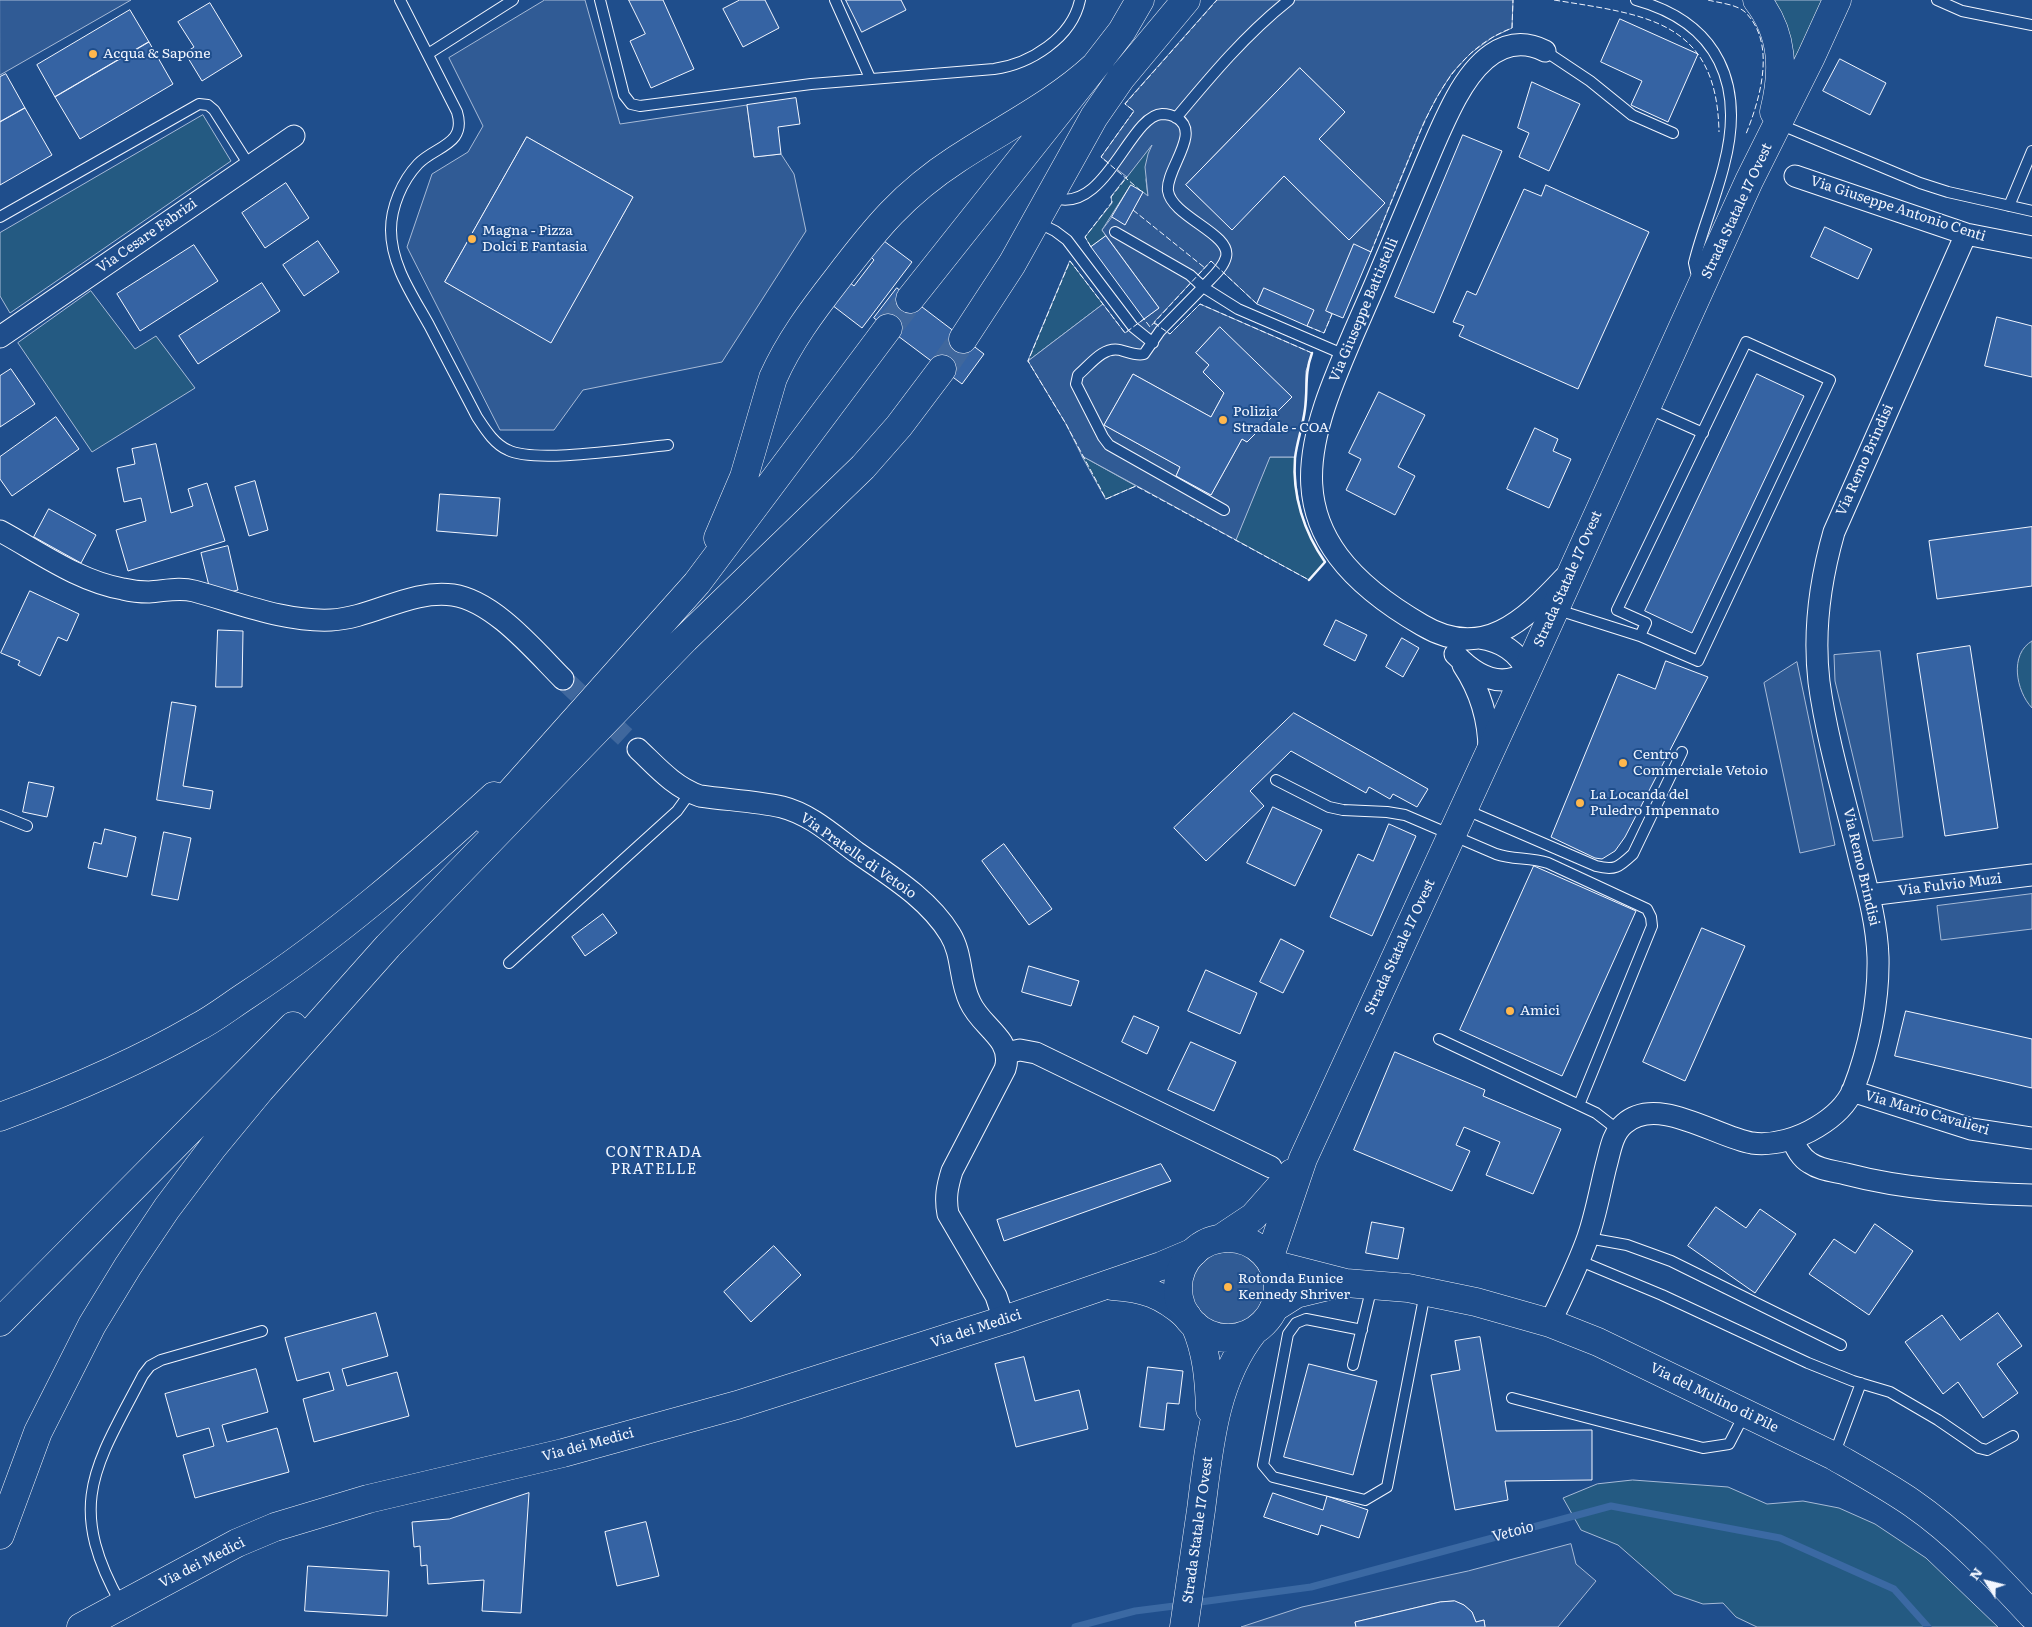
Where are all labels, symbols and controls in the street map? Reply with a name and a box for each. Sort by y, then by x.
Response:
place label: Acqua & Sapone [103,46,211,62]
marker: Acqua & Sapone [87,48,99,60]
street label: Strada Statale 17 Ovest [1698,141,1776,281]
street label: Via Giuseppe Antonio Centi [1808,173,1988,245]
street label: Via Cesare Fabrizi [94,195,200,277]
place label: Magna - Pizza Dolci E Fantasia [482,223,587,256]
marker: Magna - Pizza Dolci E Fantasia [466,233,478,245]
street label: Via Giuseppe Battistelli [1326,235,1402,385]
street label: Via Remo Brindisi [1833,402,1897,518]
place label: Polizia Stradale - COA [1233,404,1329,437]
marker: Polizia Stradale - COA [1217,414,1229,426]
street label: Strada Statale 17 Ovest [1530,508,1606,650]
place label: Centro Commerciale Vetoio [1633,747,1768,780]
marker: Centro Commerciale Vetoio [1617,757,1629,769]
place label: La Locanda del Puledro Impennato [1590,787,1719,820]
marker: La Locanda del Puledro Impennato [1574,797,1586,809]
street label: Via Remo Brindisi [1839,806,1883,928]
street label: Via Pratelle di Vetoio [797,810,919,902]
street label: Via Fulvio Muzi [1897,870,2003,900]
street label: Strada Statale 17 Ovest [1361,877,1439,1017]
place label: Amici [1520,1003,1560,1019]
marker: Amici [1504,1005,1516,1017]
street label: Via Mario Cavalieri [1863,1087,1991,1139]
district label: CONTRADA PRATELLE [605,1144,703,1179]
place label: Rotonda Eunice Kennedy Shriver [1238,1271,1350,1304]
marker: Rotonda Eunice Kennedy Shriver [1222,1281,1234,1293]
street label: Via dei Medici [929,1306,1023,1352]
street label: Via del Mulino di Pile [1647,1360,1781,1436]
street label: Via dei Medici [540,1425,636,1465]
street label: Strada Statale 17 Ovest [1179,1456,1217,1604]
water label: Vetoio [1490,1518,1536,1546]
street label: Via dei Medici [156,1534,248,1592]
north arrow [1962,1557,2012,1607]
text: N [1963,1563,1986,1584]

